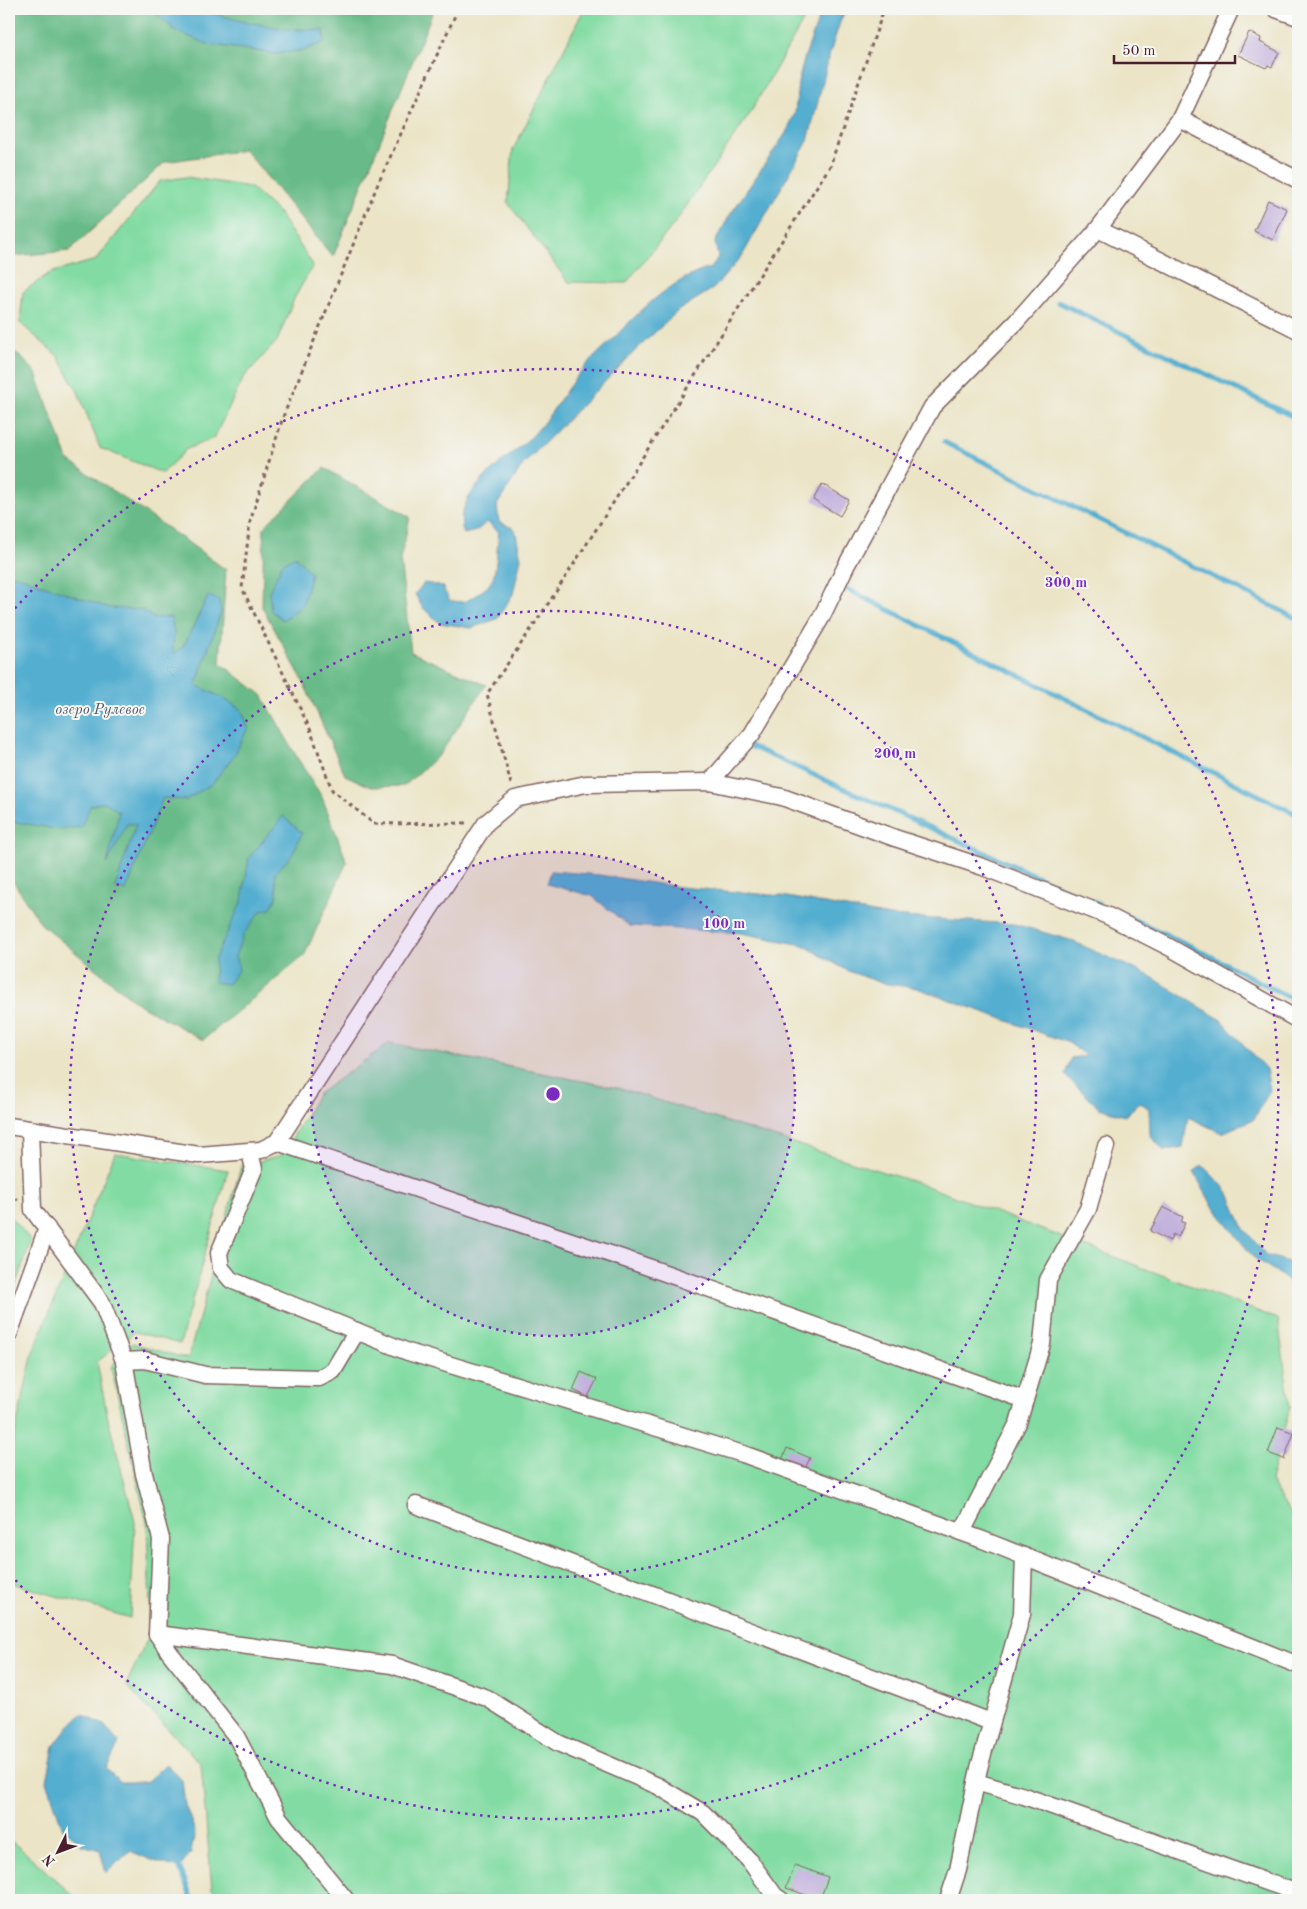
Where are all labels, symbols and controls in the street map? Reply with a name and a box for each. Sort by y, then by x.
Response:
scale bar [1114,32,1236,64]
text: 50 m [1122,44,1156,59]
text: 300 m [1045,576,1087,591]
water label: озеро Рулевое [55,703,145,718]
text: 200 m [874,747,916,762]
text: 100 m [703,917,745,932]
centre of rings [544,1085,562,1103]
north arrow [32,1826,82,1876]
text: N [40,1851,58,1869]

